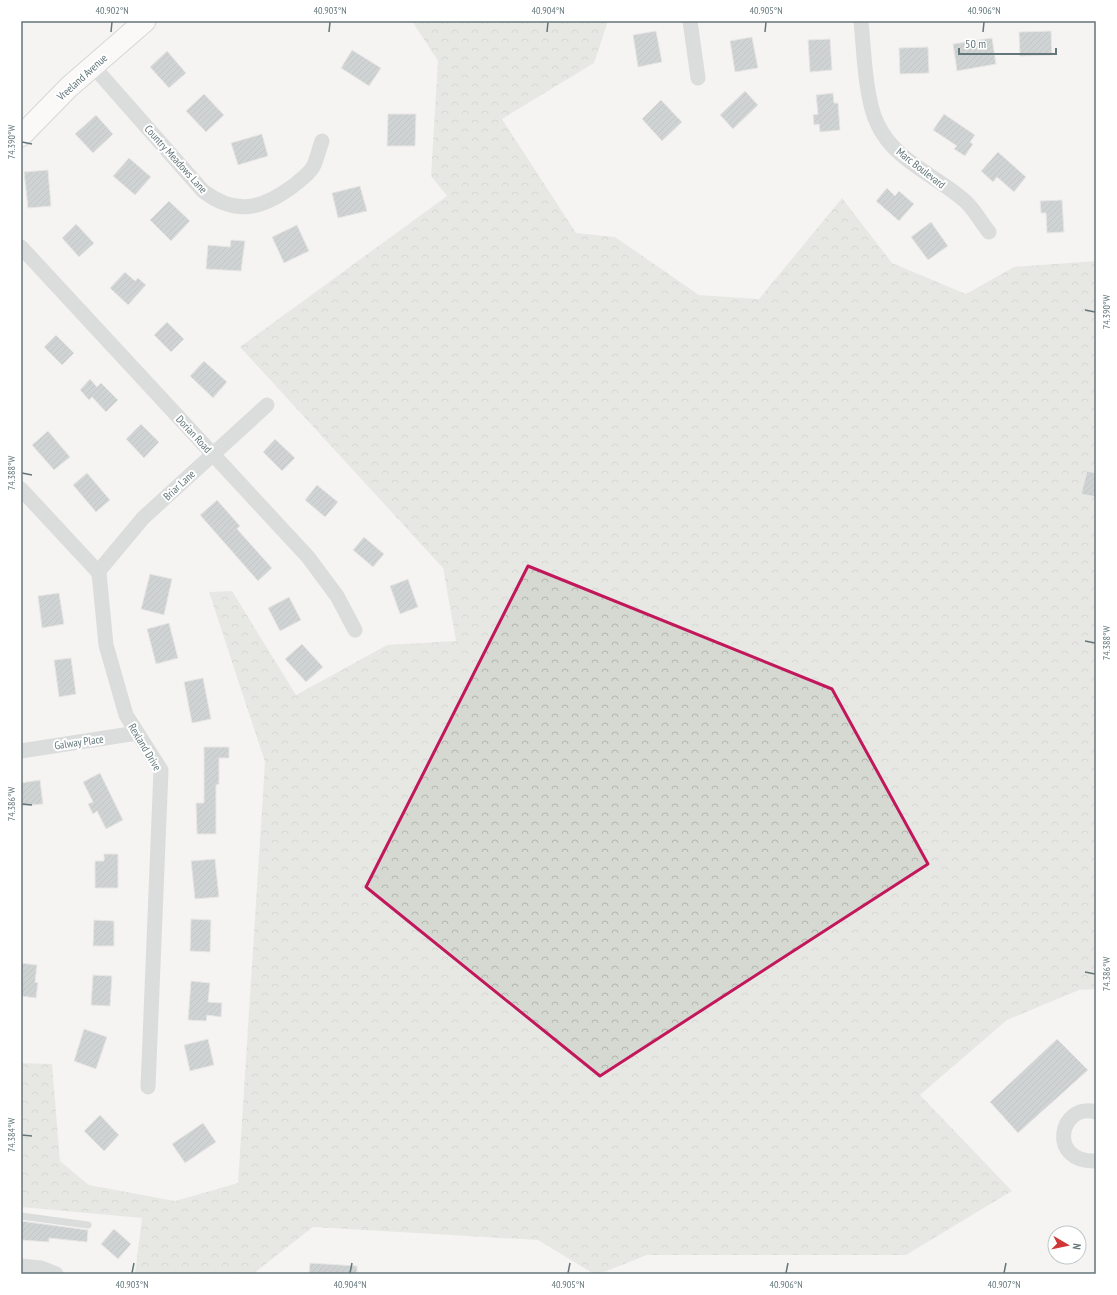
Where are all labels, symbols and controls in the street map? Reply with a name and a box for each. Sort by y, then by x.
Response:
text: 40.902°N [95,4,129,17]
text: 40.903°N [313,4,347,17]
text: 40.904°N [531,4,565,17]
text: 40.905°N [749,4,783,17]
text: 40.906°N [967,4,1001,17]
scale bar [959,30,1056,56]
text: 50 m [965,36,986,51]
street label: Vreeland Avenue [53,50,110,104]
street label: Country Meadows Lane [142,122,211,196]
text: 74.390°W [5,125,18,159]
street label: Marc Boulevard [894,144,949,192]
text: 74.390°W [1100,295,1113,329]
street label: Dorian Road [173,412,215,456]
text: 74.388°W [5,456,18,490]
street label: Briar Lane [160,466,198,503]
text: 74.388°W [1100,626,1113,660]
street label: Rexland Drive [125,721,165,774]
street label: Galway Place [53,732,105,752]
text: 74.386°W [5,787,18,821]
text: 74.386°W [1100,957,1113,991]
text: 74.384°W [5,1118,18,1152]
north arrow [1047,1225,1087,1265]
text: N [1069,1243,1084,1251]
text: 40.903°N [115,1278,149,1291]
text: 40.904°N [333,1278,367,1291]
text: 40.905°N [551,1278,585,1291]
text: 40.906°N [769,1278,803,1291]
text: 40.907°N [987,1278,1021,1291]

